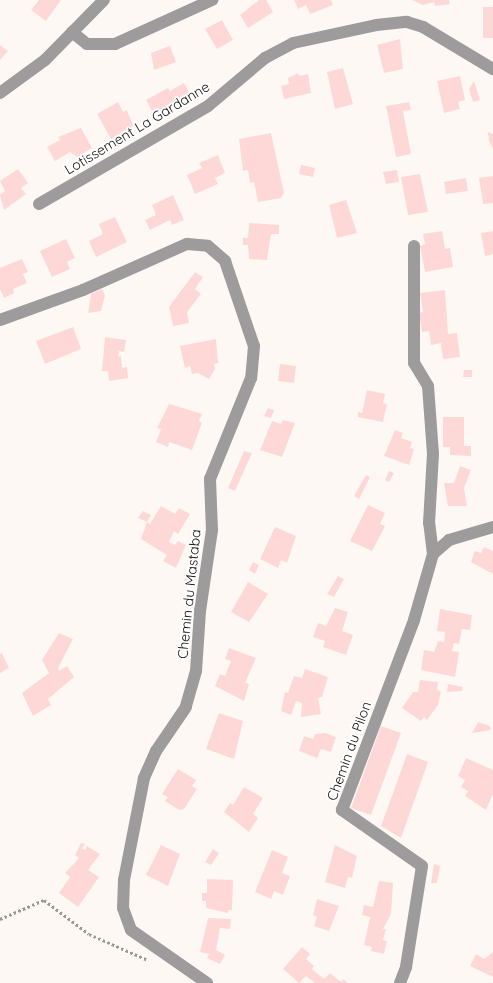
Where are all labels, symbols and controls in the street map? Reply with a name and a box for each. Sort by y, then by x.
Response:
street label: Lotissement La Gardanne [61,78,213,178]
street label: Chemin du Mastaba [174,528,204,660]
street label: Chemin du Pilon [323,699,375,803]

